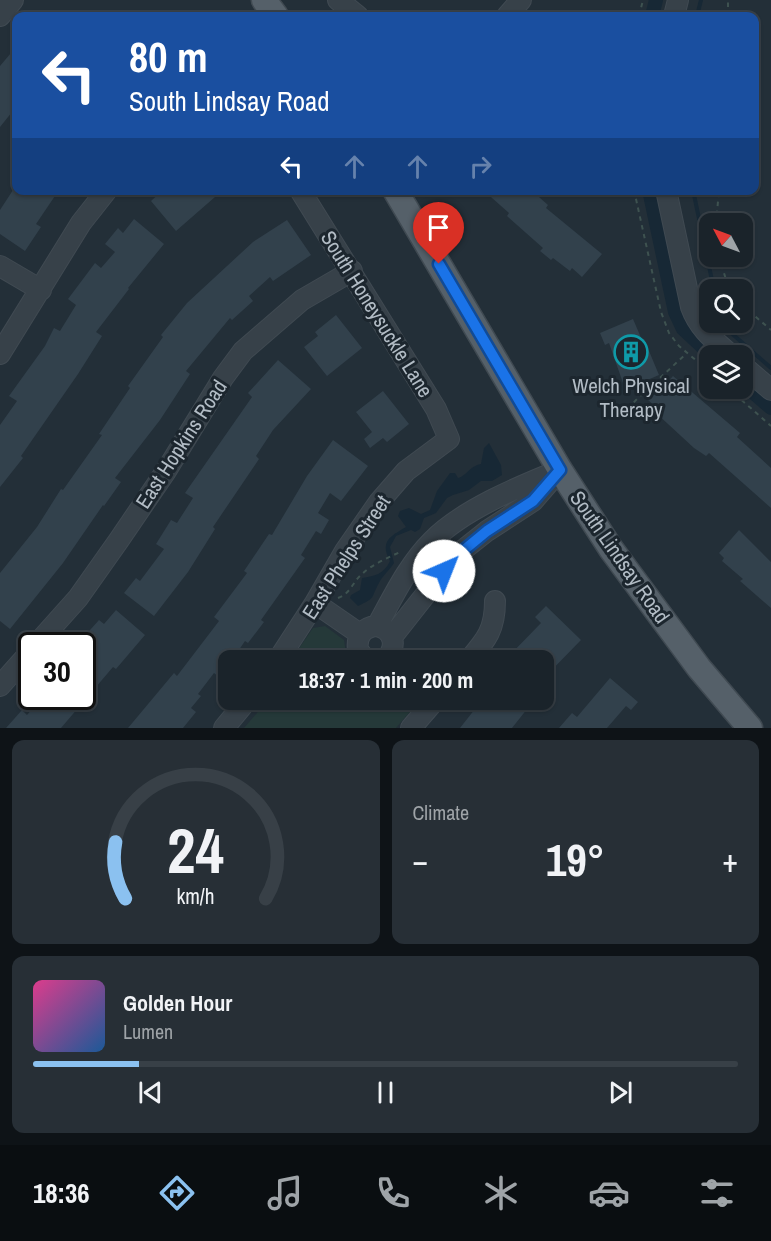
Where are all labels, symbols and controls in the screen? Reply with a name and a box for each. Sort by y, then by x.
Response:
text: 80 m [129,29,208,85]
icon: left [30,36,108,114]
text: South Lindsay Road [129,83,330,119]
icon: left [275,150,308,183]
icon: ahead [338,150,371,183]
icon: ahead [401,150,434,183]
icon: right [464,150,497,183]
pin [413,202,464,264]
icon: arrive [422,211,455,244]
north arrow [699,213,753,267]
map controls [699,213,753,399]
street label: South Honeysuckle Lane [314,225,440,403]
button: search [699,279,753,333]
building icon: Welch Physical Therapy [613,334,649,370]
button: layers [699,345,753,399]
place label: Welch Physical Therapy [572,371,690,424]
street label: East Hopkins Road [128,374,234,514]
street label: South Lindsay Road [563,485,677,629]
street label: East Phelps Street [295,489,397,625]
position arrow [412,539,476,603]
speed limit sign: 30 [18,632,96,710]
text: 18:37 · 1 min · 200 m [299,665,473,695]
text: Climate [413,799,469,826]
text: 24 [167,808,224,892]
text: 19° [546,829,605,890]
text: − [413,838,428,882]
text: + [722,838,738,882]
text: km/h [177,882,215,911]
text: Golden Hour [123,988,232,1018]
text: Lumen [123,1018,173,1045]
icon: previous [134,1076,167,1109]
icon: pause [369,1076,402,1109]
icon: next [604,1076,637,1109]
icon: directions [156,1172,198,1214]
icon: music [264,1172,306,1214]
icon: phone [372,1172,414,1214]
icon: climate [480,1172,522,1214]
icon: car [588,1172,630,1214]
icon: filters [696,1172,738,1214]
text: 18:36 [33,1175,90,1211]

